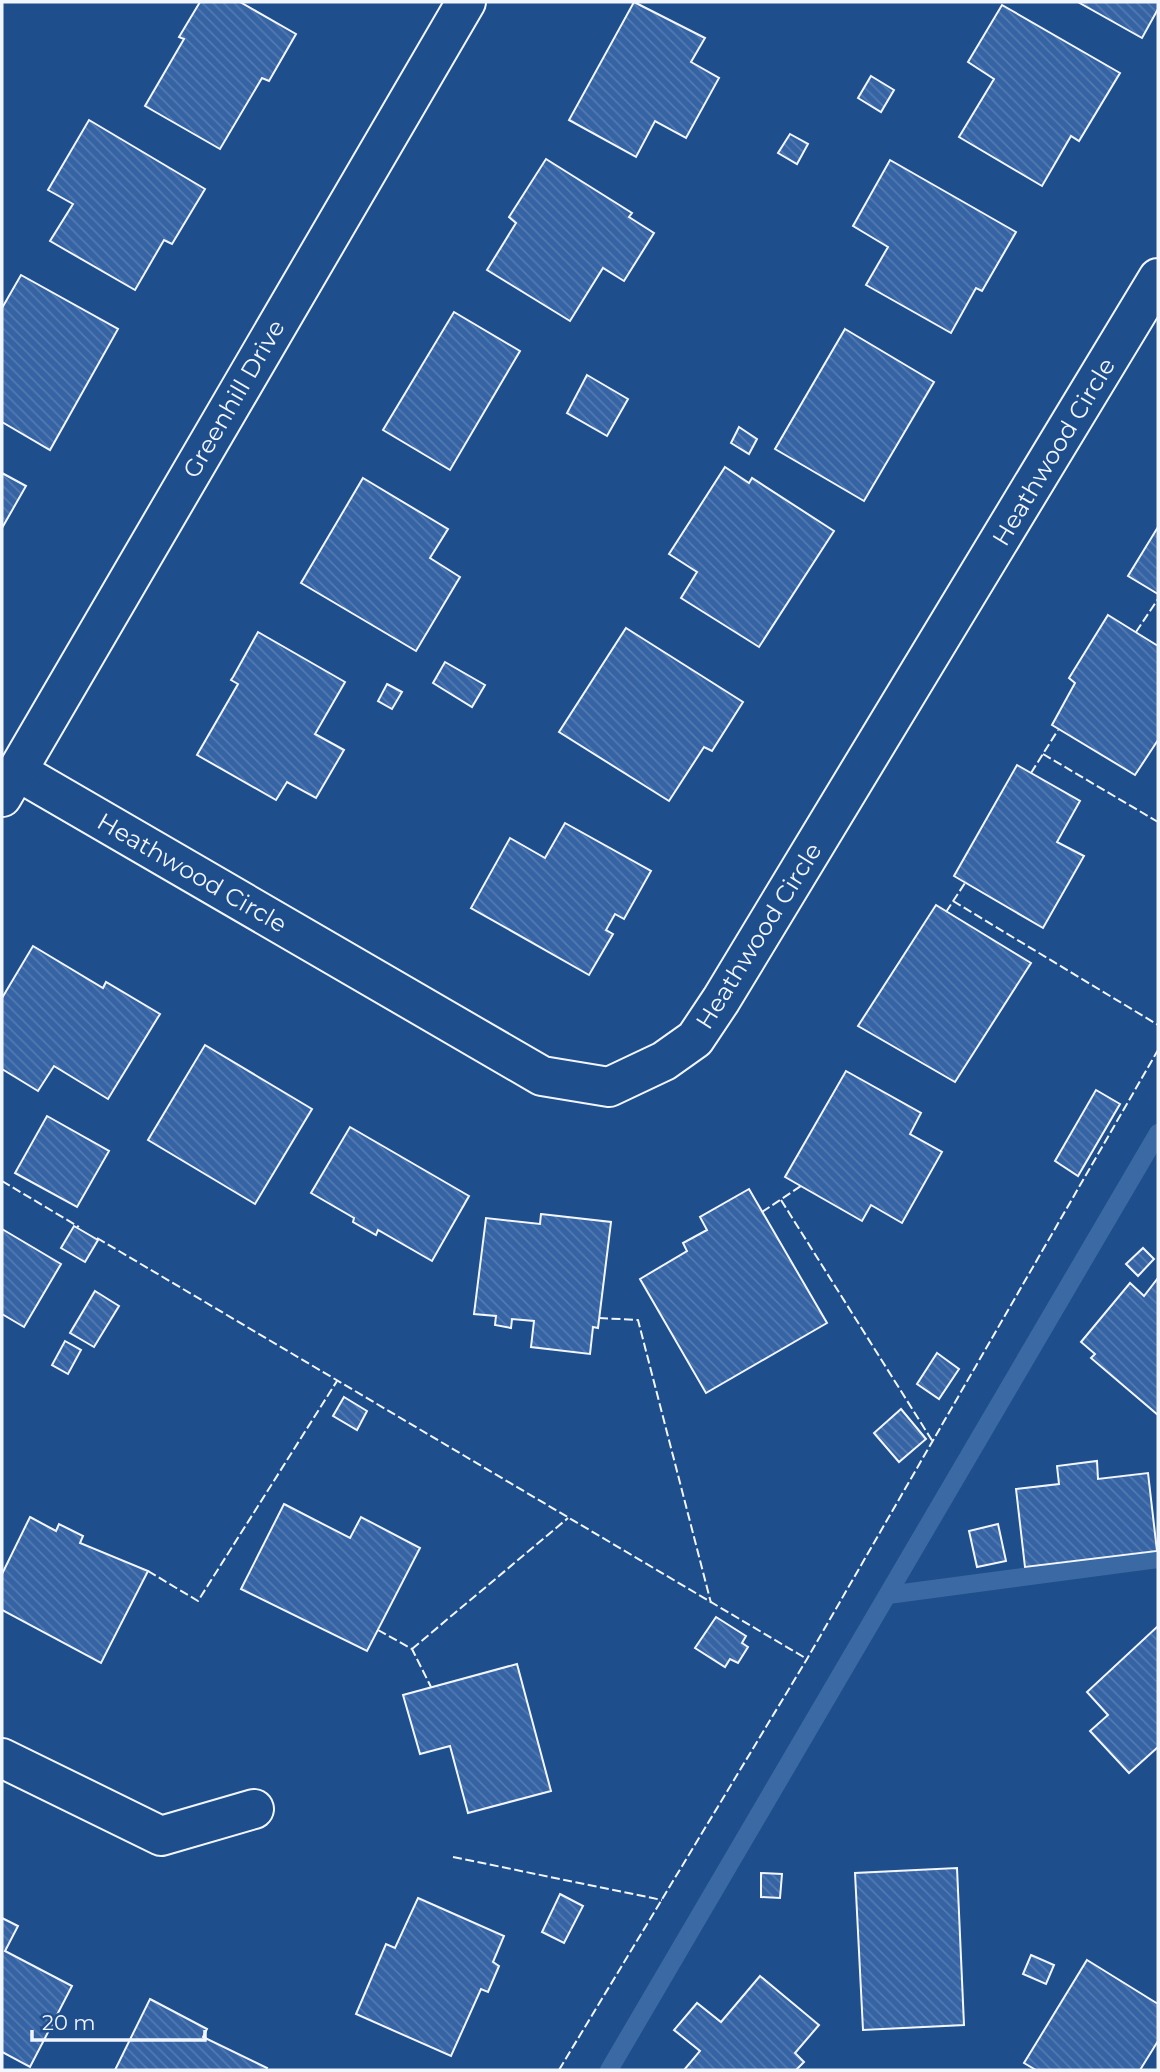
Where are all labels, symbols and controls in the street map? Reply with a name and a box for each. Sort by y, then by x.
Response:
street label: Greenhill Drive [177,314,291,483]
street label: Heathwood Circle [986,353,1121,551]
street label: Heathwood Circle [92,807,292,939]
street label: Heathwood Circle [690,837,828,1034]
scale bar [32,1998,205,2042]
text: 20 m [42,2010,96,2035]

